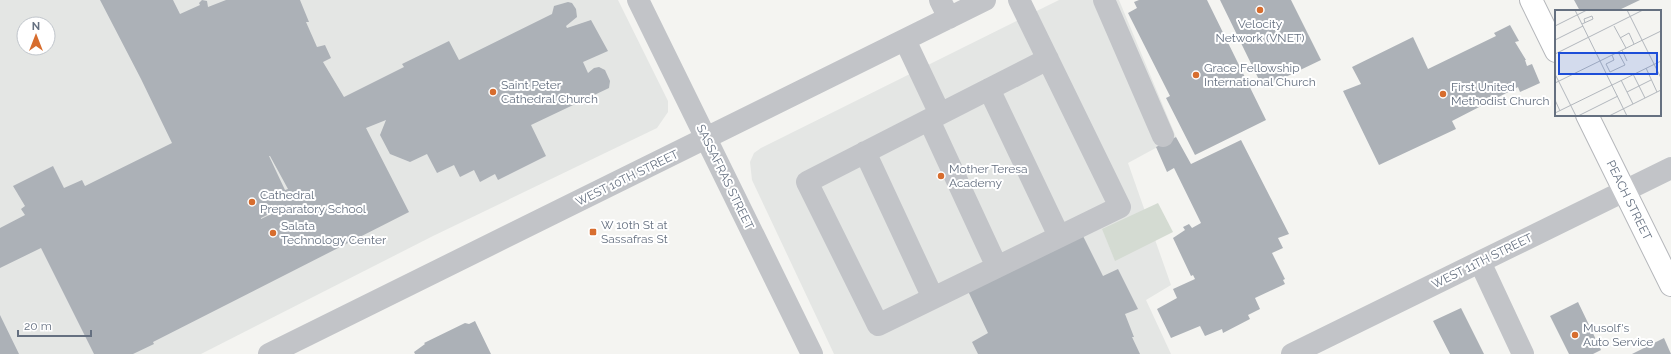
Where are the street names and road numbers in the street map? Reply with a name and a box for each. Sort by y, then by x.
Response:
street label: SASSAFRAS STREET [693,122,757,232]
street label: WEST 10TH STREET [573,147,681,209]
street label: PEACH STREET [1604,158,1655,243]
street label: WEST 11TH STREET [1429,230,1535,291]

